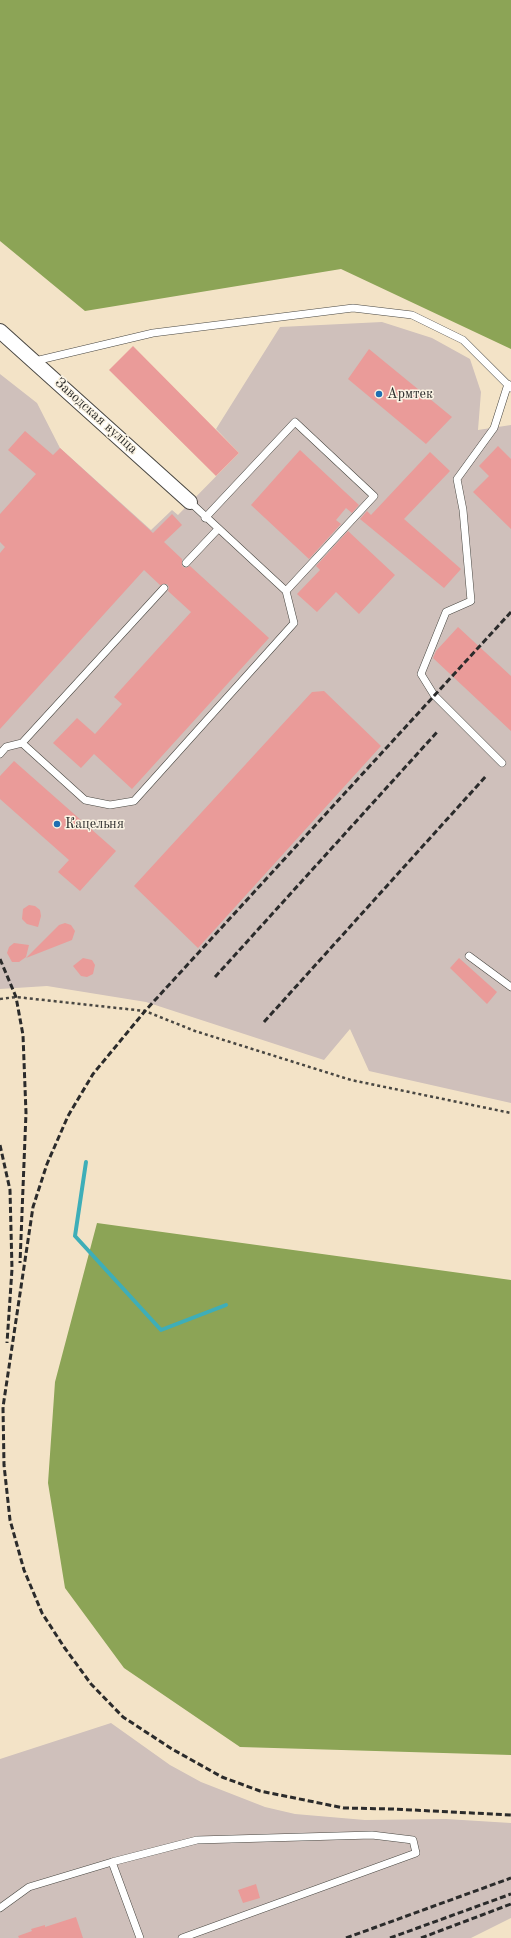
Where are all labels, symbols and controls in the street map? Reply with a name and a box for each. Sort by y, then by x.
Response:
street label: Заводская вуліца [51,374,141,458]
place label: Армтек [387,386,433,402]
marker: Армтек [374,389,384,399]
place label: Кацельня [65,816,124,832]
marker: Кацельня [52,819,62,829]

